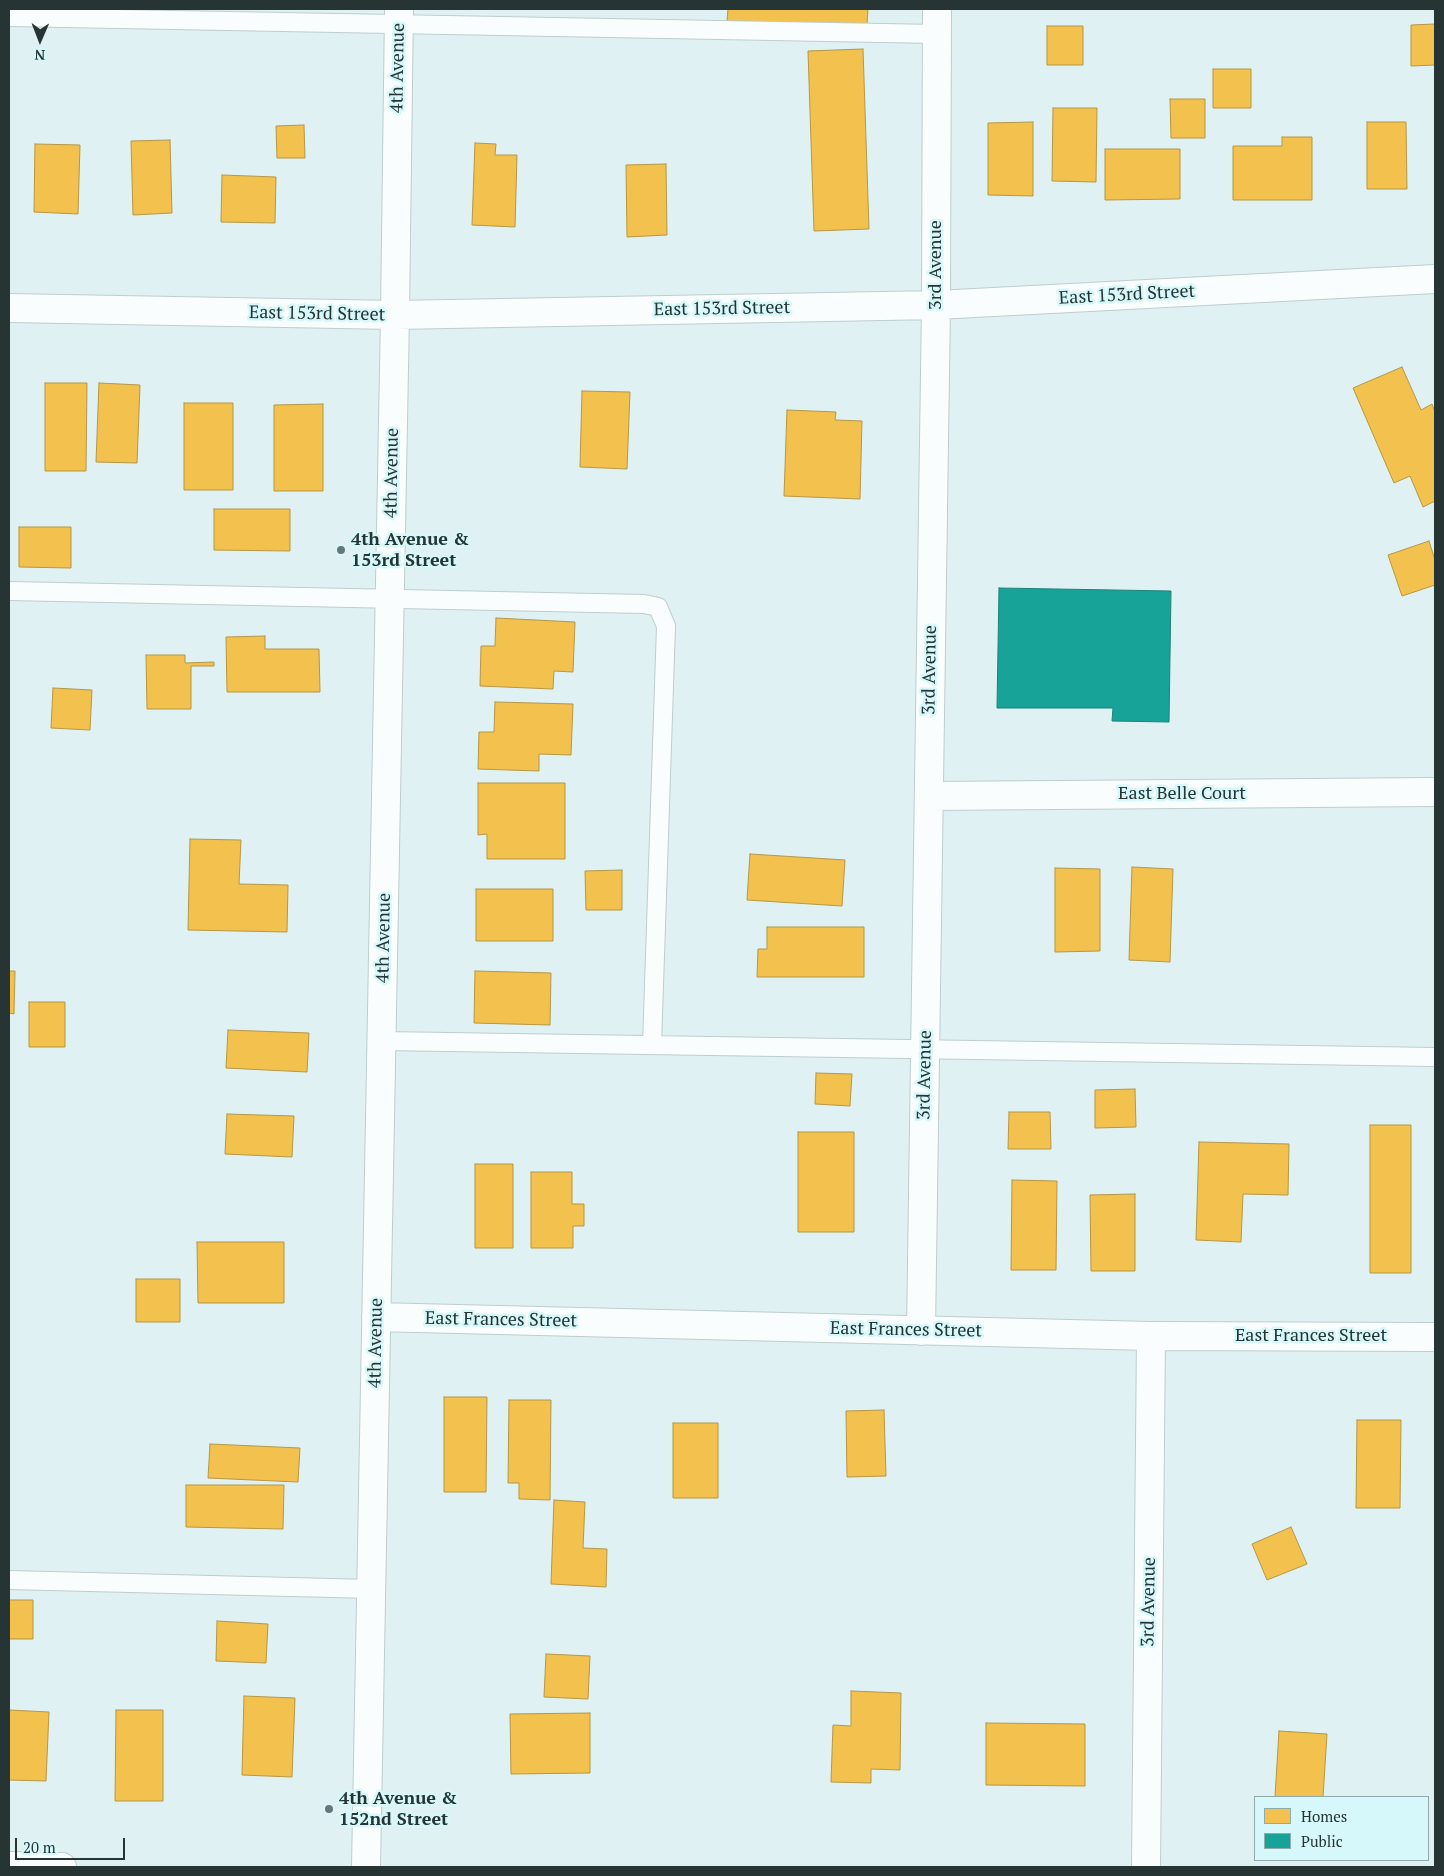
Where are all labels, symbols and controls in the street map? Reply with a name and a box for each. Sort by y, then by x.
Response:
north arrow [15,15,65,65]
street label: 4th Avenue [386,23,410,113]
text: N [34,46,45,65]
street label: 3rd Avenue [925,220,947,310]
street label: East 153rd Street [1058,281,1196,309]
street label: East 153rd Street [654,297,790,321]
street label: East 153rd Street [249,302,385,326]
street label: 4th Avenue [380,428,404,518]
place label: 4th Avenue & 153rd Street [351,529,469,572]
marker: 4th Avenue & 153rd Street [335,544,347,556]
street label: 3rd Avenue [918,625,942,715]
street label: East Belle Court [1118,783,1246,805]
street label: 4th Avenue [372,893,396,983]
street label: 3rd Avenue [913,1030,937,1120]
street label: 4th Avenue [364,1298,388,1388]
street label: East Frances Street [425,1308,577,1332]
street label: East Frances Street [830,1318,982,1342]
street label: East Frances Street [1235,1325,1387,1347]
street label: 3rd Avenue [1137,1557,1161,1647]
place label: 4th Avenue & 152nd Street [339,1788,457,1830]
legend [1254,1796,1429,1861]
marker: 4th Avenue & 152nd Street [323,1803,335,1815]
text: Homes [1301,1806,1347,1826]
scale bar [18,1828,128,1860]
text: Public [1301,1831,1343,1851]
text: 20 m [23,1837,56,1857]

